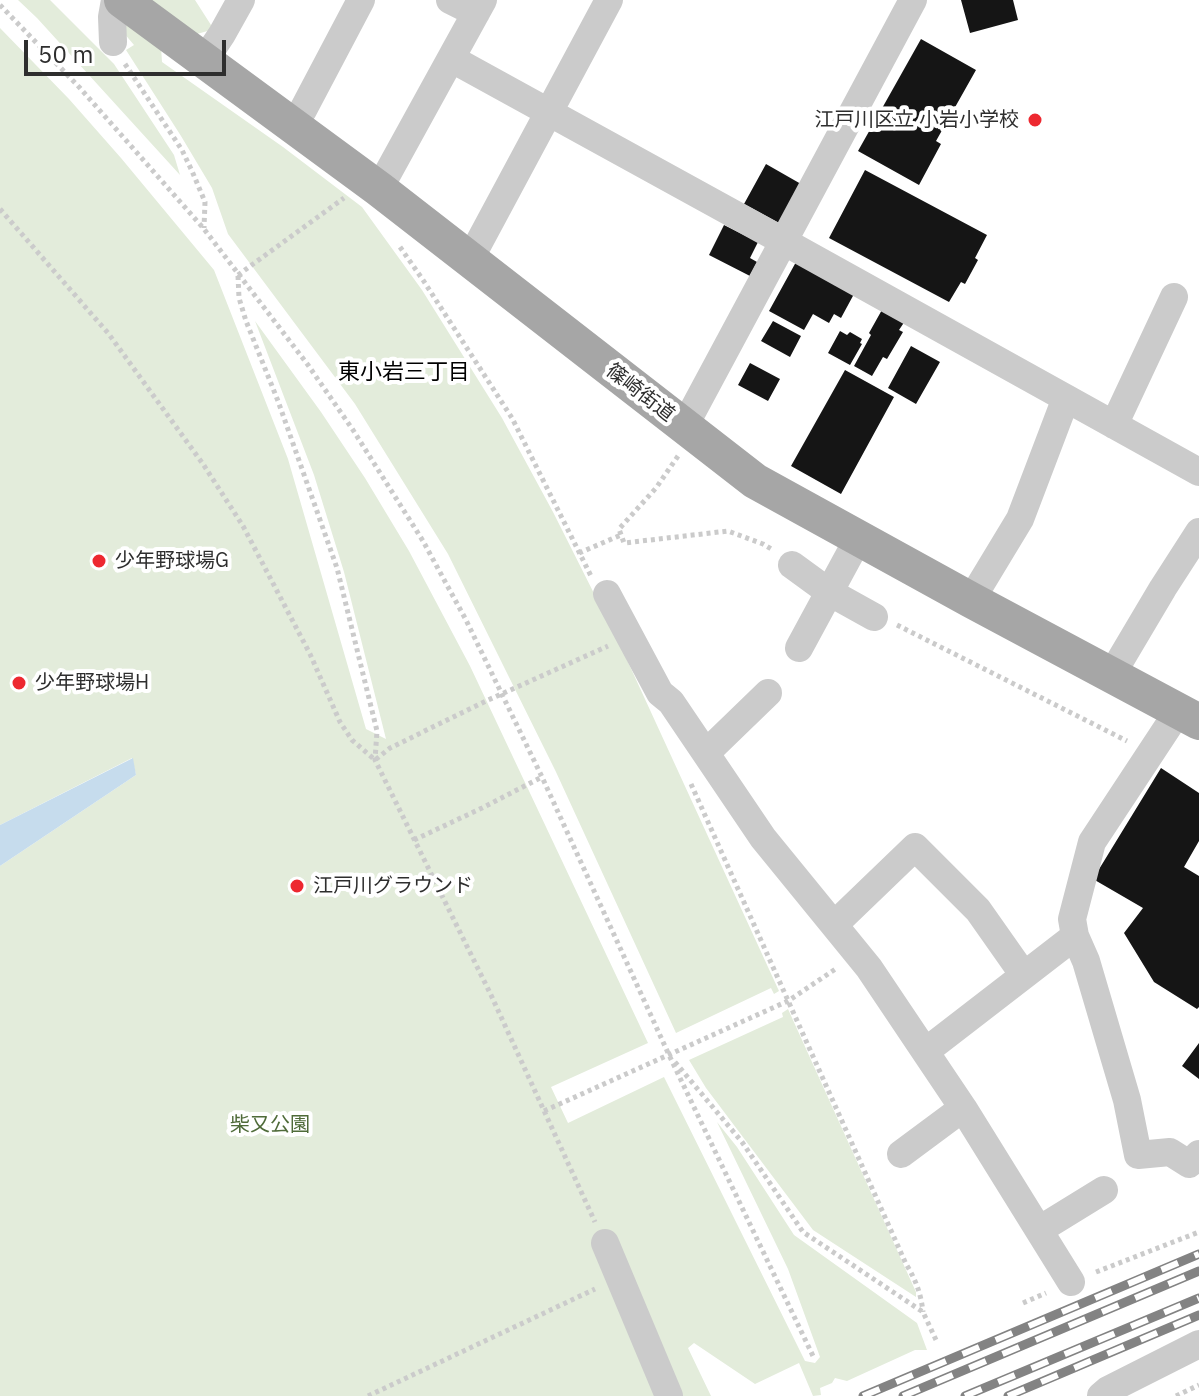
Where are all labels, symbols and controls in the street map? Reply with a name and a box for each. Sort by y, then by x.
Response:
scale bar [28,24,230,74]
text: 50 m [38,38,93,70]
place label: 江戸川区立 小岩小学校 [814,108,1019,132]
marker: 江戸川区立 小岩小学校 [1026,111,1044,129]
street label: 篠崎街道 [601,359,679,427]
district label: 東小岩三丁目 [338,360,470,386]
place label: 少年野球場G [115,549,229,573]
marker: 少年野球場G [90,552,108,570]
place label: 少年野球場H [35,671,149,695]
marker: 少年野球場H [10,674,28,692]
place label: 江戸川グラウンド [313,874,473,898]
marker: 江戸川グラウンド [288,877,306,895]
park label: 柴又公園 [230,1113,310,1137]

